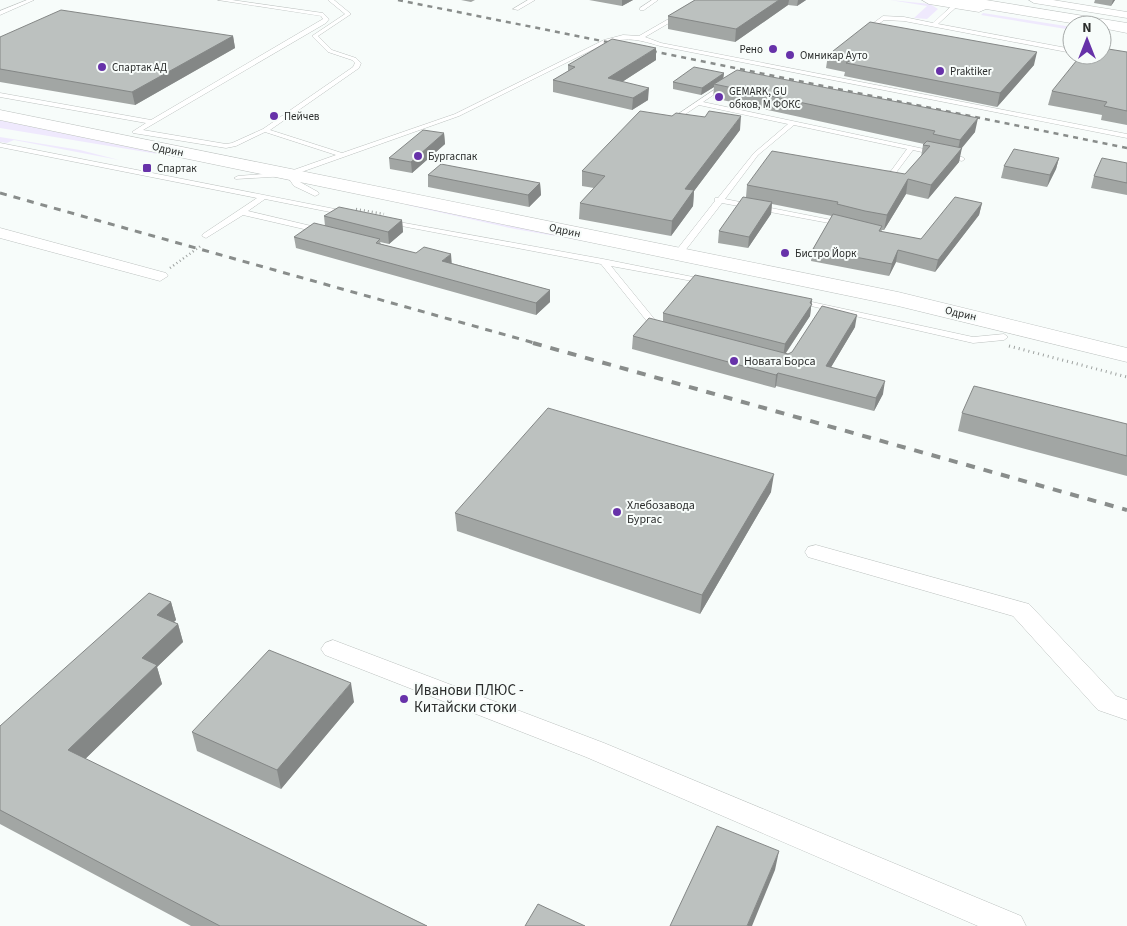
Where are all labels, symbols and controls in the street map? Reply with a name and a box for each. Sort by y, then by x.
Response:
north arrow [1062,15,1112,65]
text: N [1082,18,1092,38]
place label: Рено [739,42,763,57]
marker: Рено [767,43,779,55]
place label: Омникар Ауто [800,48,868,63]
marker: Омникар Ауто [784,49,796,61]
place label: Спартак АД [112,60,167,75]
marker: Спартак АД [96,61,108,73]
place label: Praktiker [950,64,992,79]
marker: Praktiker [934,65,946,77]
place label: GEMARK, GU обков, М ФОКС [729,84,801,112]
marker: GEMARK, GU обков, М ФОКС [713,91,725,103]
place label: Пейчев [284,109,320,124]
marker: Пейчев [268,110,280,122]
street label: Одрин [151,139,185,160]
place label: Бургаспак [428,149,478,164]
marker: Бургаспак [412,150,424,162]
place label: Спартак [157,161,197,176]
marker: Спартак [141,162,153,174]
street label: Одрин [548,220,582,241]
place label: Бистро Йорк [795,246,857,261]
marker: Бистро Йорк [779,247,791,259]
street label: Одрин [944,303,978,324]
place label: Новата Борса [744,353,816,370]
marker: Новата Борса [728,355,740,367]
place label: Хлебозавода Бургас [627,497,695,528]
marker: Хлебозавода Бургас [611,506,623,518]
place label: Иванови ПЛЮС - Китайски стоки [414,680,524,718]
marker: Иванови ПЛЮС - Китайски стоки [398,693,410,705]

